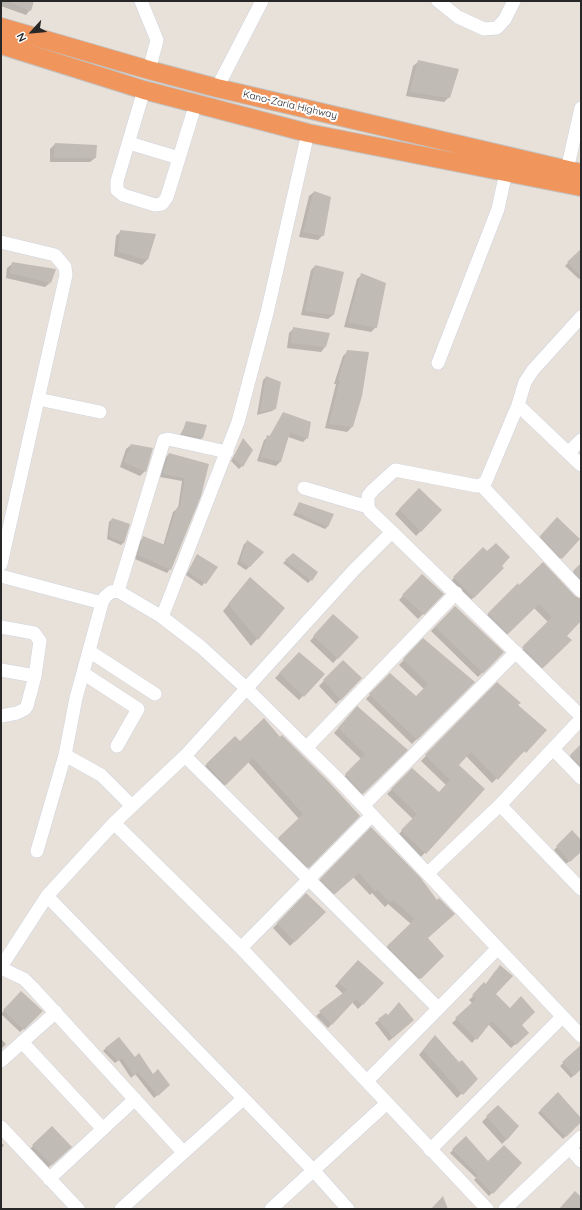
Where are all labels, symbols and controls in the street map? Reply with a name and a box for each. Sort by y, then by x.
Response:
north arrow [12,12,52,52]
text: N [13,31,29,44]
street label: Kano-Zaria Highway [242,88,338,122]

